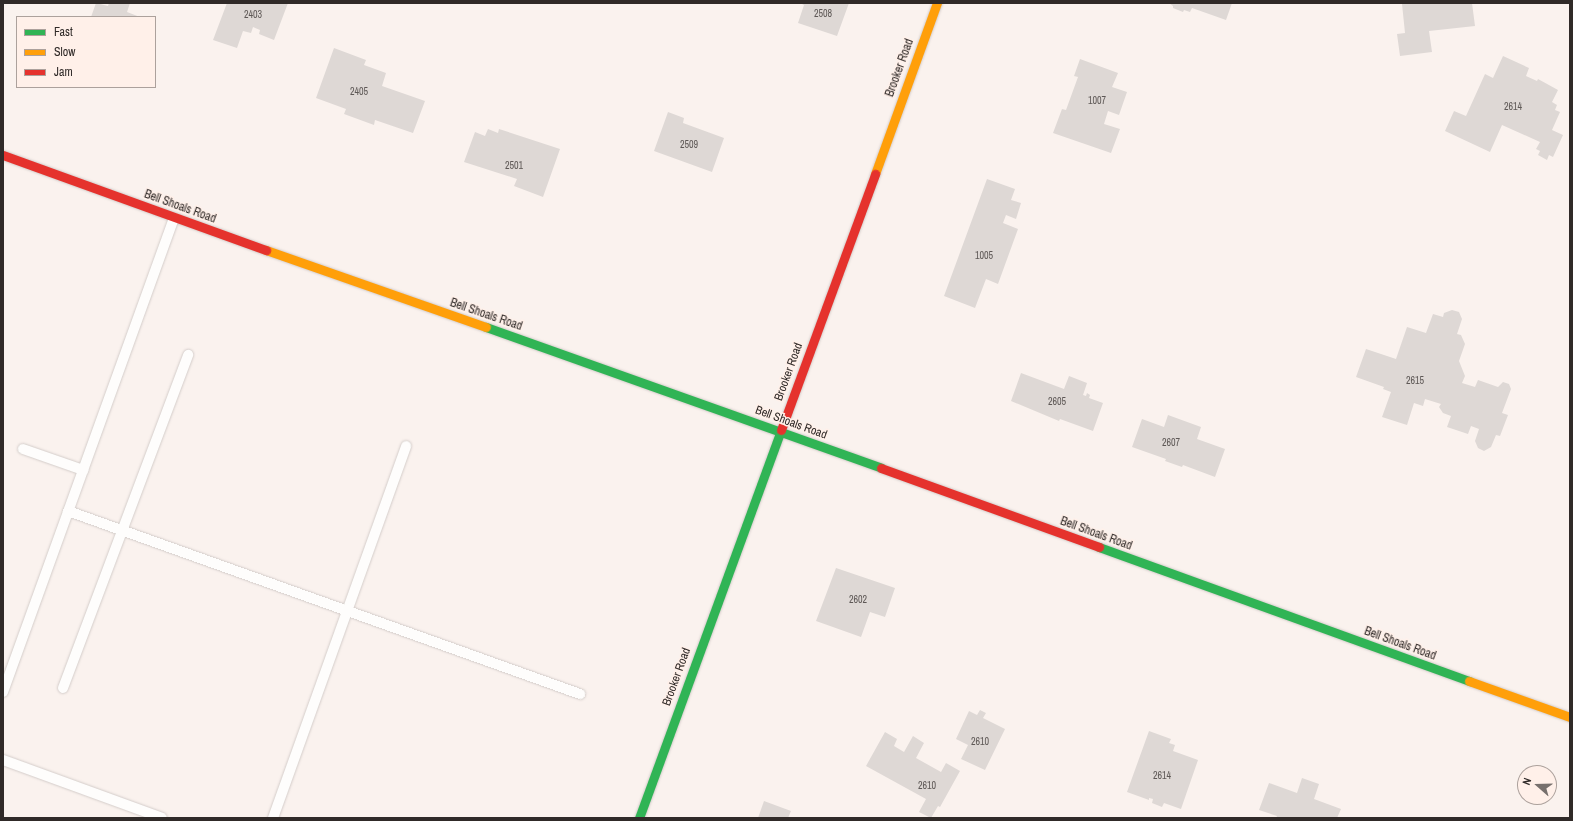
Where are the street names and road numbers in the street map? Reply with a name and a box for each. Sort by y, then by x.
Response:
street label: Brooker Road [883,37,917,99]
street label: Bell Shoals Road [142,187,218,227]
street label: Bell Shoals Road [448,296,524,334]
street label: Brooker Road [772,341,806,403]
street label: Bell Shoals Road [753,403,829,443]
street label: Bell Shoals Road [1058,514,1134,554]
street label: Bell Shoals Road [1362,624,1438,664]
street label: Brooker Road [660,646,694,708]

